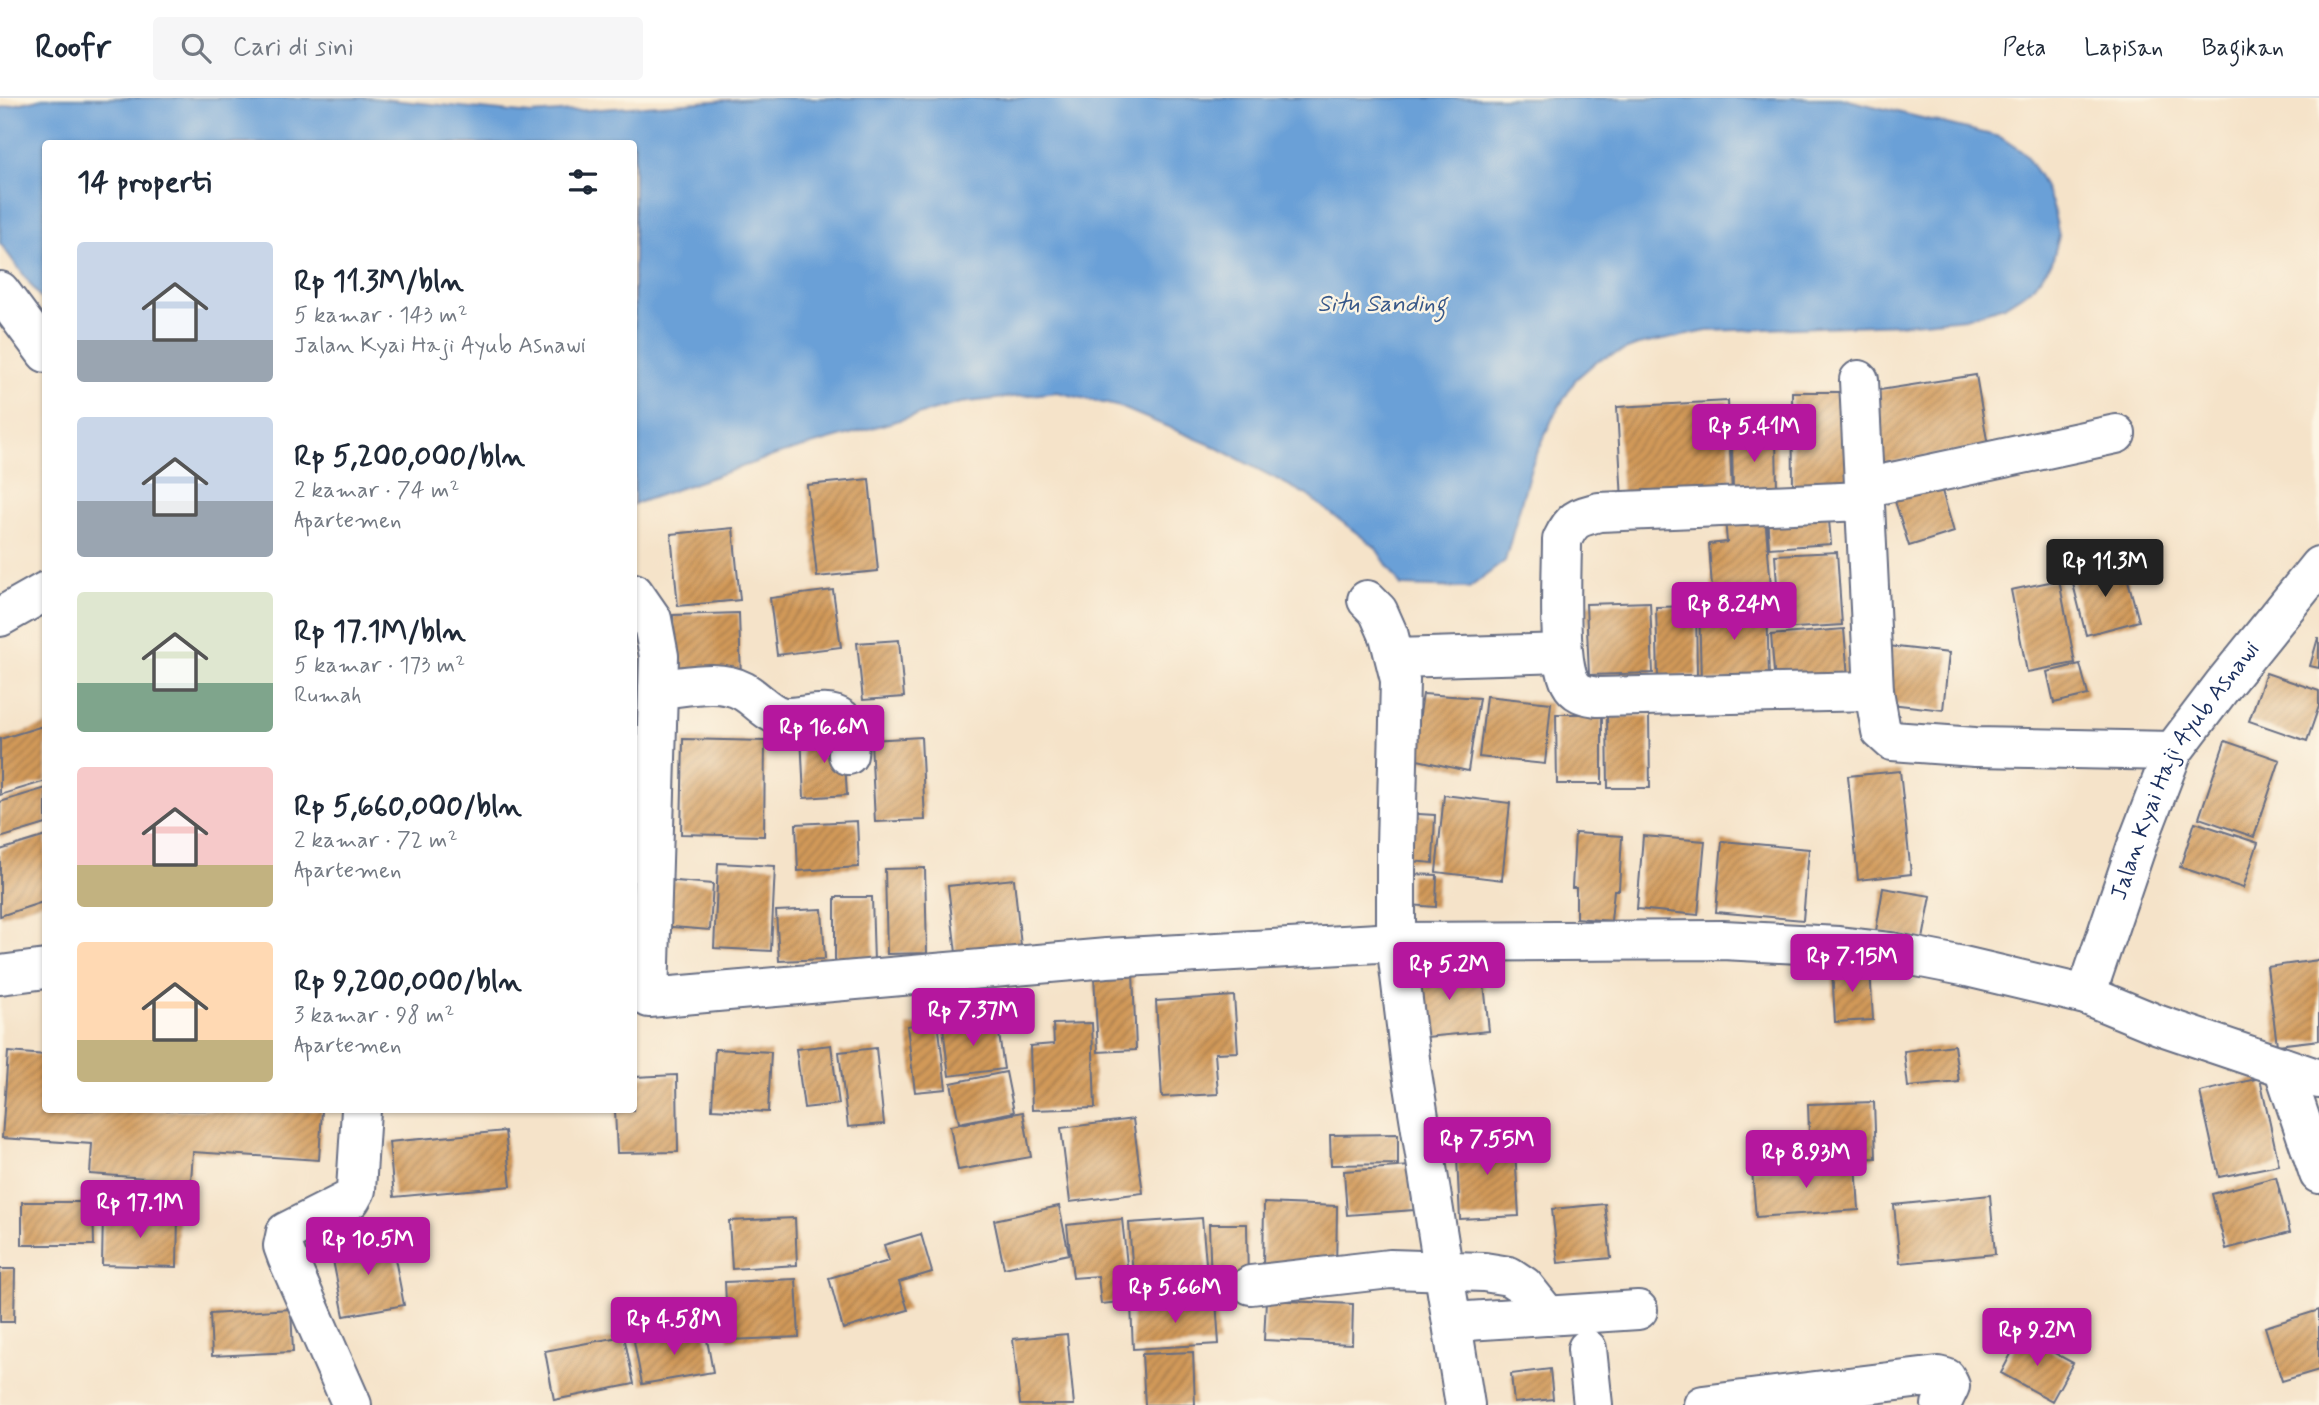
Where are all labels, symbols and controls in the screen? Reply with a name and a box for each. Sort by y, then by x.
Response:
search box [153,17,643,80]
text: Roofr [35,26,111,70]
icon: search [177,29,215,67]
text: Cari di sini [233,31,354,65]
text: Peta [2003,33,2046,64]
text: Lapisan [2084,33,2163,64]
text: Bagikan [2201,33,2284,64]
text: 14 properti [77,163,211,202]
icon: filters [564,163,602,201]
text: Rp 11.3M/bln [294,262,464,301]
icon: home [133,270,217,354]
water label: Situ Sanding [1318,289,1449,323]
text: 5 kamar · 143 m² [294,301,468,331]
text: Jalan Kyai Haji Ayub Asnawi [294,331,586,361]
pin: Rp 5.41M [1682,404,1826,464]
text: Rp 5.41M [1708,412,1800,442]
text: Rp 5,200,000/bln [294,437,525,476]
icon: home [133,445,217,529]
text: 2 kamar · 74 m² [294,476,459,506]
text: Apartemen [294,506,402,536]
pin: Rp 11.3M [2033,540,2177,599]
text: Rp 11.3M [2062,547,2148,577]
pin: Rp 8.24M [1662,582,1806,642]
text: Rp 8.24M [1688,590,1780,620]
text: Rp 17.1M/bln [294,612,466,651]
icon: home [133,620,217,704]
street label: Jalan Kyai Haji Ayub Asnawi [2104,636,2267,904]
text: 5 kamar · 173 m² [294,651,465,681]
text: Rumah [294,681,362,711]
pin: Rp 16.6M [752,706,896,765]
text: Rp 16.6M [779,713,869,743]
text: Rp 5,660,000/bln [294,787,522,826]
icon: home [133,795,217,879]
text: 2 kamar · 72 m² [294,826,458,856]
text: Apartemen [294,856,402,886]
pin: Rp 7.15M [1780,934,1924,994]
pin: Rp 5.2M [1384,942,1514,1002]
text: Rp 7.15M [1806,942,1898,972]
text: Rp 5.2M [1409,950,1489,980]
text: Rp 9,200,000/bln [294,962,522,1001]
icon: home [133,970,217,1054]
pin: Rp 7.37M [901,988,1045,1048]
text: Rp 7.37M [928,996,1018,1026]
text: 3 kamar · 98 m² [294,1001,455,1031]
text: Apartemen [294,1031,402,1061]
pin: Rp 7.55M [1415,1118,1559,1177]
text: Rp 7.55M [1440,1125,1534,1155]
pin: Rp 8.93M [1734,1130,1878,1190]
text: Rp 8.93M [1762,1138,1850,1168]
pin: Rp 17.1M [68,1180,212,1240]
text: Rp 17.1M [97,1188,183,1218]
pin: Rp 10.5M [296,1218,440,1277]
text: Rp 10.5M [322,1225,414,1255]
pin: Rp 5.66M [1103,1266,1247,1325]
text: Rp 5.66M [1129,1273,1221,1303]
pin: Rp 4.58M [602,1298,746,1357]
text: Rp 4.58M [627,1305,721,1335]
pin: Rp 9.2M [1972,1308,2102,1368]
text: Rp 9.2M [1998,1316,2076,1346]

